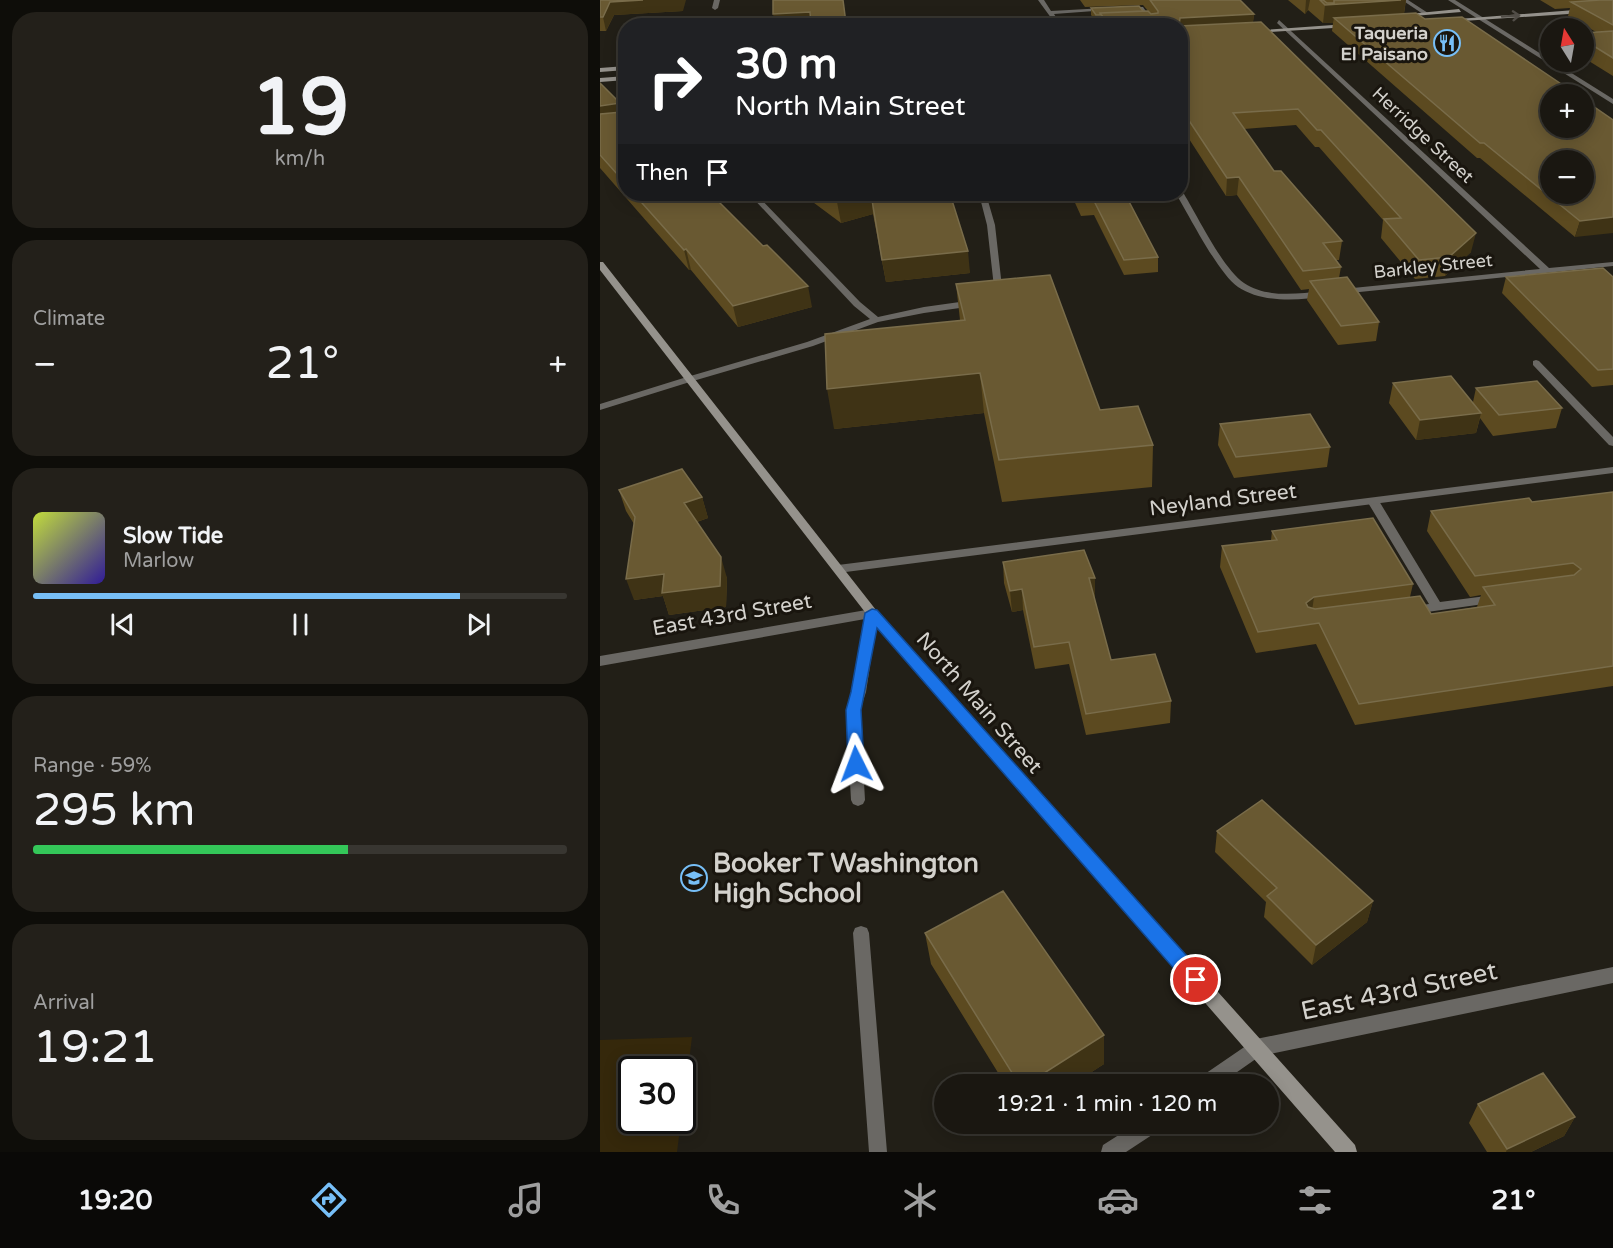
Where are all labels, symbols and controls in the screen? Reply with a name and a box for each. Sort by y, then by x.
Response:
one-way arrow [1501,10,1521,21]
north arrow [1540,18,1594,72]
map controls [1540,18,1594,204]
place label: Taqueria El Paisano [1340,22,1428,65]
restaurant icon: Taqueria El Paisano [1432,28,1462,58]
text: 30 m [735,39,837,90]
icon: right [636,42,714,120]
text: 19 [251,61,349,155]
street label: Herridge Street [1368,82,1478,188]
button: + [1540,84,1594,138]
text: North Main Street [735,90,965,123]
text: km/h [275,147,325,171]
button: − [1540,150,1594,204]
icon: arrive [701,156,734,189]
text: Then [636,160,689,186]
street label: Barkley Street [1372,249,1494,283]
text: Climate [33,307,105,331]
text: 21° [266,337,339,391]
text: − [33,345,57,384]
text: + [548,345,567,384]
street label: Neyland Street [1148,479,1298,521]
text: Slow Tide [123,523,223,549]
text: Marlow [123,549,194,573]
street label: East 43rd Street [650,589,814,641]
icon: previous [106,608,139,641]
icon: pause [284,608,317,641]
icon: next [462,608,495,641]
street label: North Main Street [911,627,1047,779]
position arrow [824,732,888,796]
text: Range · 59% [33,754,152,778]
text: 295 km [33,784,195,838]
place label: Booker T Washington High School [713,848,979,909]
school or university icon: Booker T Washington High School [679,863,709,893]
pin [1170,954,1221,1005]
street label: East 43rd Street [1298,955,1500,1027]
icon: arrive [1179,963,1212,996]
text: Arrival [33,991,95,1015]
text: 19:21 [33,1021,158,1075]
speed limit sign: 30 [618,1056,696,1134]
text: 19:21 · 1 min · 120 m [996,1091,1217,1117]
icon: directions [308,1179,350,1221]
icon: music [505,1179,547,1221]
icon: phone [702,1179,744,1221]
icon: climate [899,1179,941,1221]
icon: car [1097,1179,1139,1221]
icon: filters [1294,1179,1336,1221]
text: 19:20 [78,1184,152,1217]
text: 21° [1491,1184,1535,1217]

